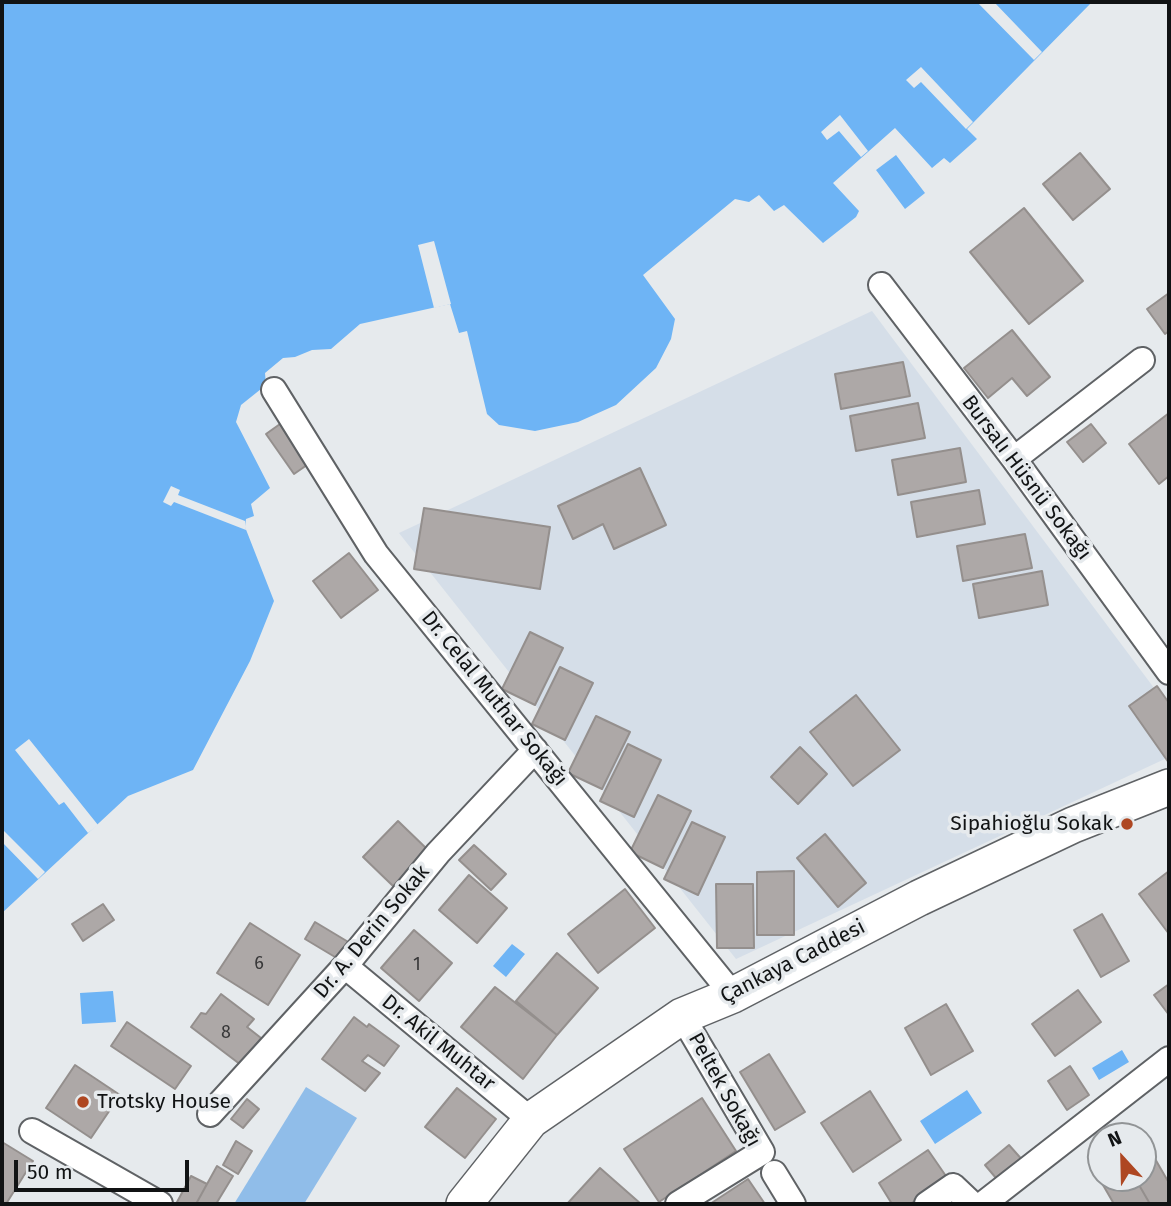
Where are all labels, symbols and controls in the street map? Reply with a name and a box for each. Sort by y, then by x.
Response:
street label: Bursalı Hüsnü Sokağı [956,391,1096,565]
street label: Dr. Celal Muthar Sokağı [416,606,572,792]
place label: Sipahioğlu Sokak [950,811,1113,837]
marker: Sipahioğlu Sokak [1119,816,1135,832]
street label: Dr. A. Derin Sokak [309,860,435,1004]
street label: Çankaya Caddesi [716,915,870,1009]
house number: 6 [254,953,264,975]
house number: 1 [413,954,421,976]
street label: Dr. Akil Muhtar [376,990,500,1096]
house number: 8 [221,1022,231,1044]
street label: Peltek Sokağı [682,1029,766,1151]
place label: Trotsky House [97,1089,231,1115]
marker: Trotsky House [75,1094,91,1110]
north arrow [1087,1122,1157,1192]
text: N [1105,1126,1125,1152]
scale bar [18,1146,192,1190]
text: 50 m [27,1159,73,1185]

